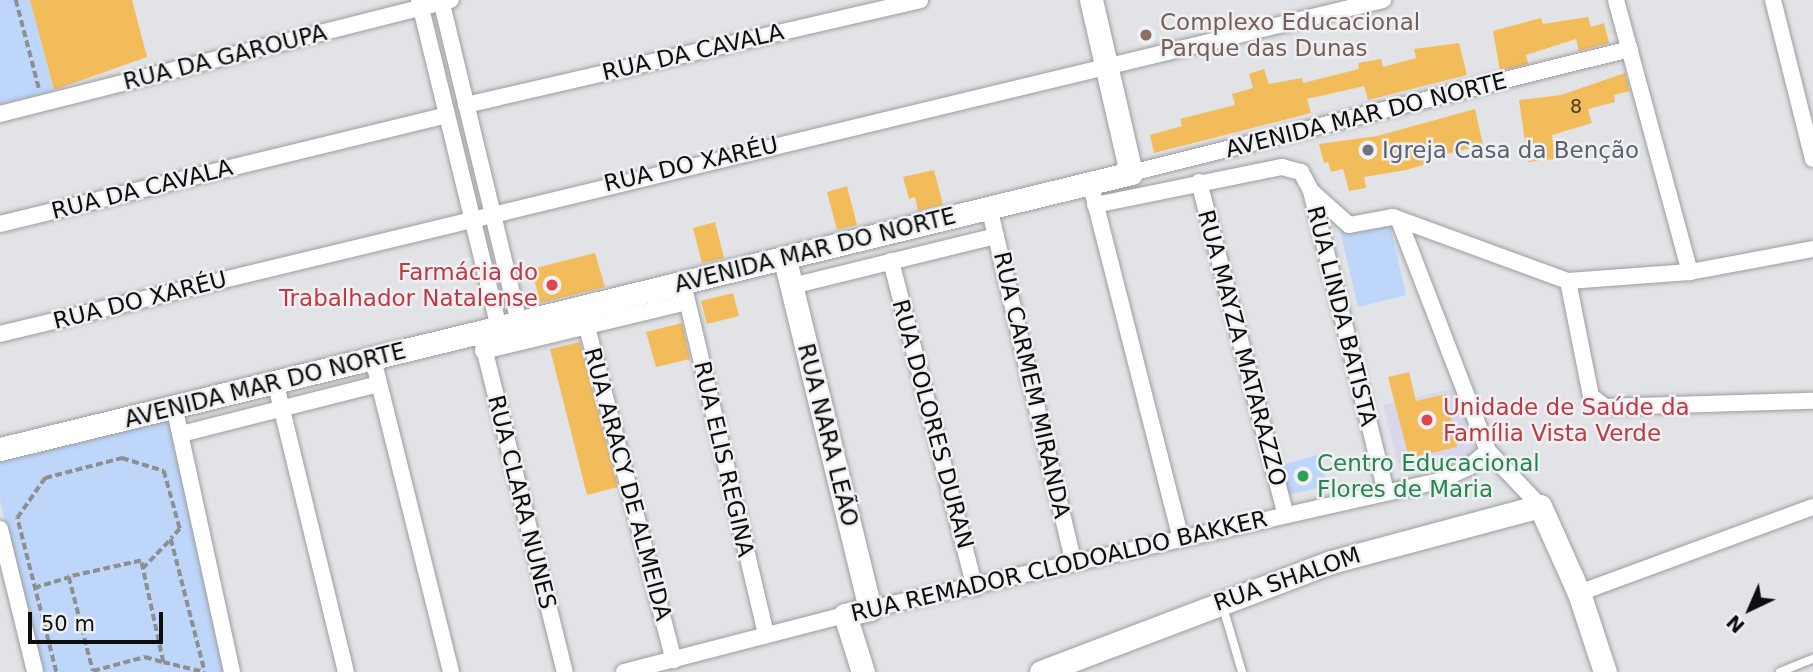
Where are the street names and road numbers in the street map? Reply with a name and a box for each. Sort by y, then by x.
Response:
street label: RUA DA GAROUPA [120,18,330,96]
street label: RUA DA CAVALA [599,18,787,86]
street label: AVENIDA MAR DO NORTE [1222,67,1510,163]
street label: RUA DO XARÉU [601,131,781,197]
street label: RUA DA CAVALA [49,153,235,225]
street label: AVENIDA MAR DO NORTE [671,202,959,298]
street label: RUA LINDA BATISTA [1301,203,1383,429]
street label: RUA MAYZA MATARAZZO [1192,207,1292,489]
street label: RUA CARMEM MIRANDA [988,249,1076,521]
street label: RUA DO XARÉU [50,265,230,335]
street label: RUA DOLORES DURAN [886,296,980,552]
street label: AVENIDA MAR DO NORTE [121,337,409,433]
street label: RUA NARA LEÃO [792,341,864,529]
street label: RUA ARACY DE ALMEIDA [578,345,678,623]
street label: RUA ELIS REGINA [688,358,760,560]
street label: RUA CLARA NUNES [482,392,562,612]
street label: RUA REMADOR CLODOALDO BAKKER [848,505,1270,627]
street label: RUA SHALOM [1210,541,1364,617]

